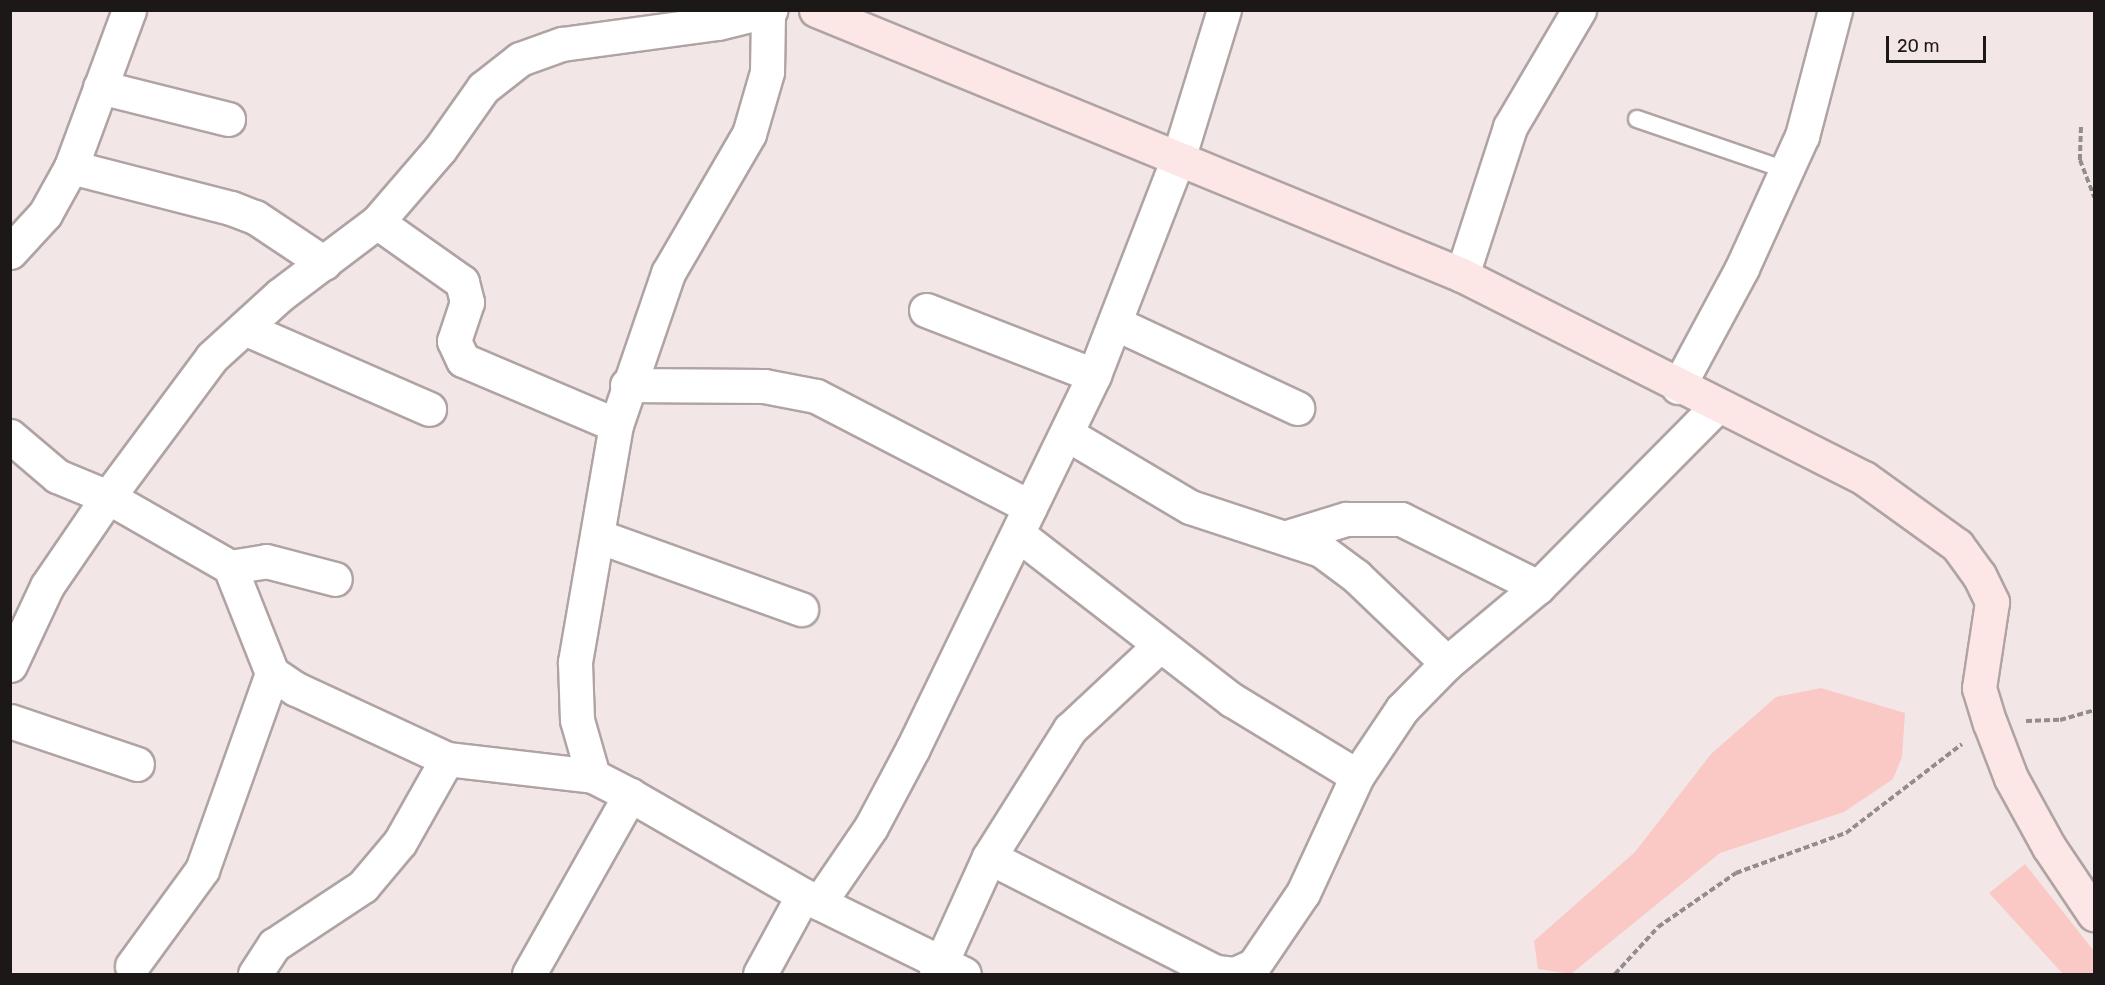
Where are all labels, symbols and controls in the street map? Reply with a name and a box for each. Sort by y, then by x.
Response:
scale bar [1889,24,1990,62]
text: 20 m [1897,35,1939,57]

